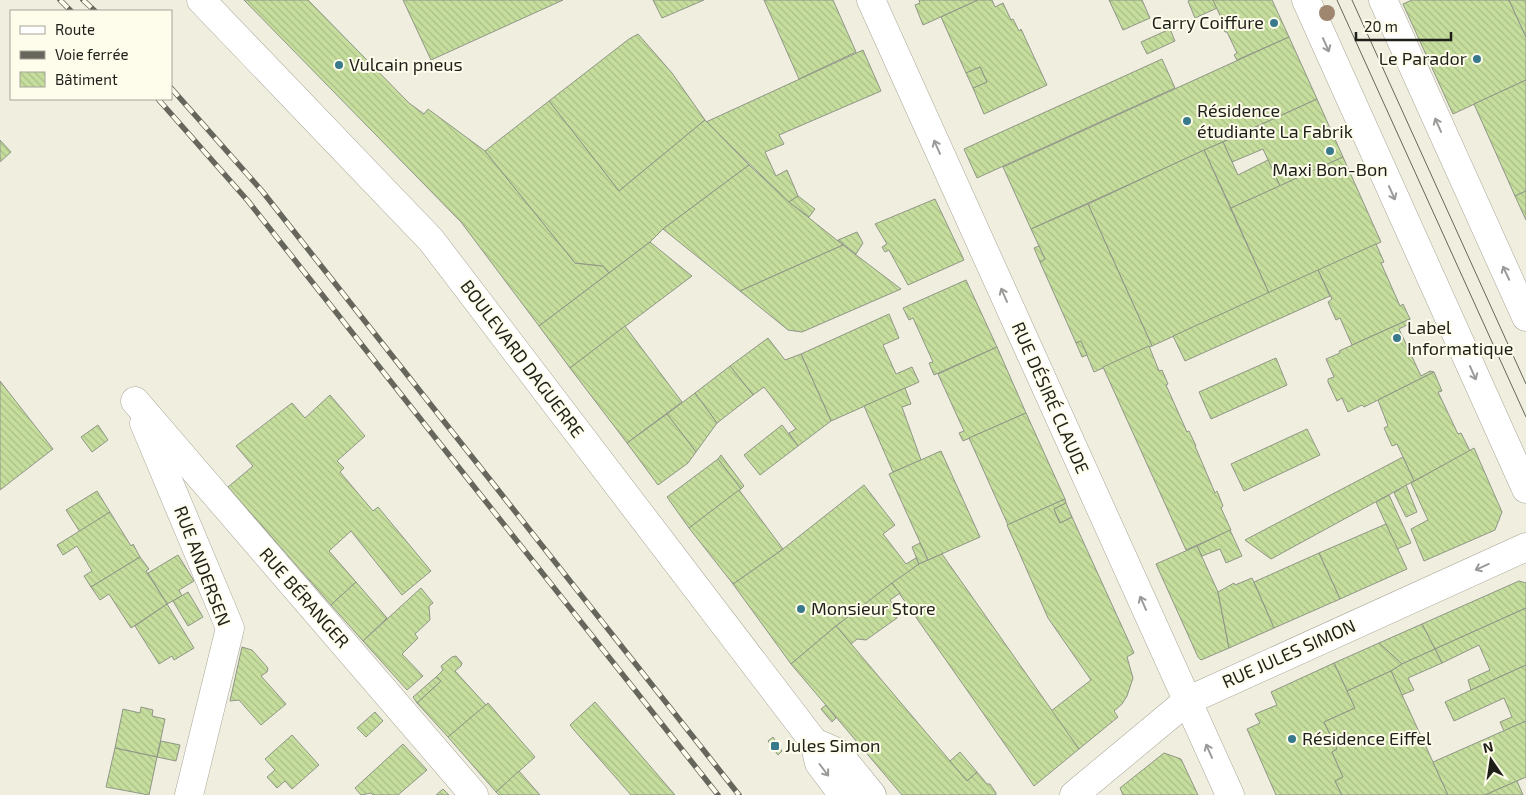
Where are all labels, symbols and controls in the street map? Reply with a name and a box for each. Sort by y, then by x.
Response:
legend [10,10,172,100]
scale bar [1356,10,1451,42]
place label: Carry Coiffure [1152,11,1264,33]
marker: Carry Coiffure [1268,17,1280,29]
text: 20 m [1364,17,1398,35]
text: Route [55,20,95,38]
one-way arrow [1321,37,1331,52]
text: Voie ferrée [55,45,129,63]
place label: Le Parador [1379,47,1467,69]
place label: Vulcain pneus [349,53,463,75]
marker: Le Parador [1471,53,1483,65]
marker: Vulcain pneus [333,59,345,71]
text: Bâtiment [55,70,118,88]
place label: Résidence étudiante La Fabrik [1197,99,1353,142]
marker: Résidence étudiante La Fabrik [1181,115,1193,127]
one-way arrow [1433,118,1443,133]
one-way arrow [932,140,941,155]
marker: Maxi Bon-Bon [1324,145,1336,157]
place label: Maxi Bon-Bon [1272,158,1388,180]
one-way arrow [1387,185,1397,200]
one-way arrow [1500,266,1510,281]
street label: BOULEVARD DAGUERRE [456,275,589,442]
one-way arrow [998,288,1008,303]
place label: Label Informatique [1407,316,1513,359]
street label: RUE DÉSIRÉ CLAUDE [1008,318,1094,477]
marker: Label Informatique [1391,332,1403,344]
one-way arrow [1469,365,1478,380]
street label: RUE ANDERSEN [170,503,236,629]
street label: RUE BÉRANGER [255,543,354,652]
one-way arrow [1475,562,1490,572]
one-way arrow [1137,595,1147,610]
place label: Monsieur Store [811,597,936,619]
marker: Monsieur Store [795,603,807,615]
street label: RUE JULES SIMON [1218,614,1359,692]
place label: Résidence Eiffel [1302,727,1432,749]
marker: Résidence Eiffel [1286,733,1298,745]
place label: Jules Simon [785,734,881,756]
north arrow [1466,735,1516,785]
text: N [1481,737,1495,756]
marker: Jules Simon [769,740,781,752]
one-way arrow [1204,744,1214,759]
one-way arrow [819,763,829,777]

